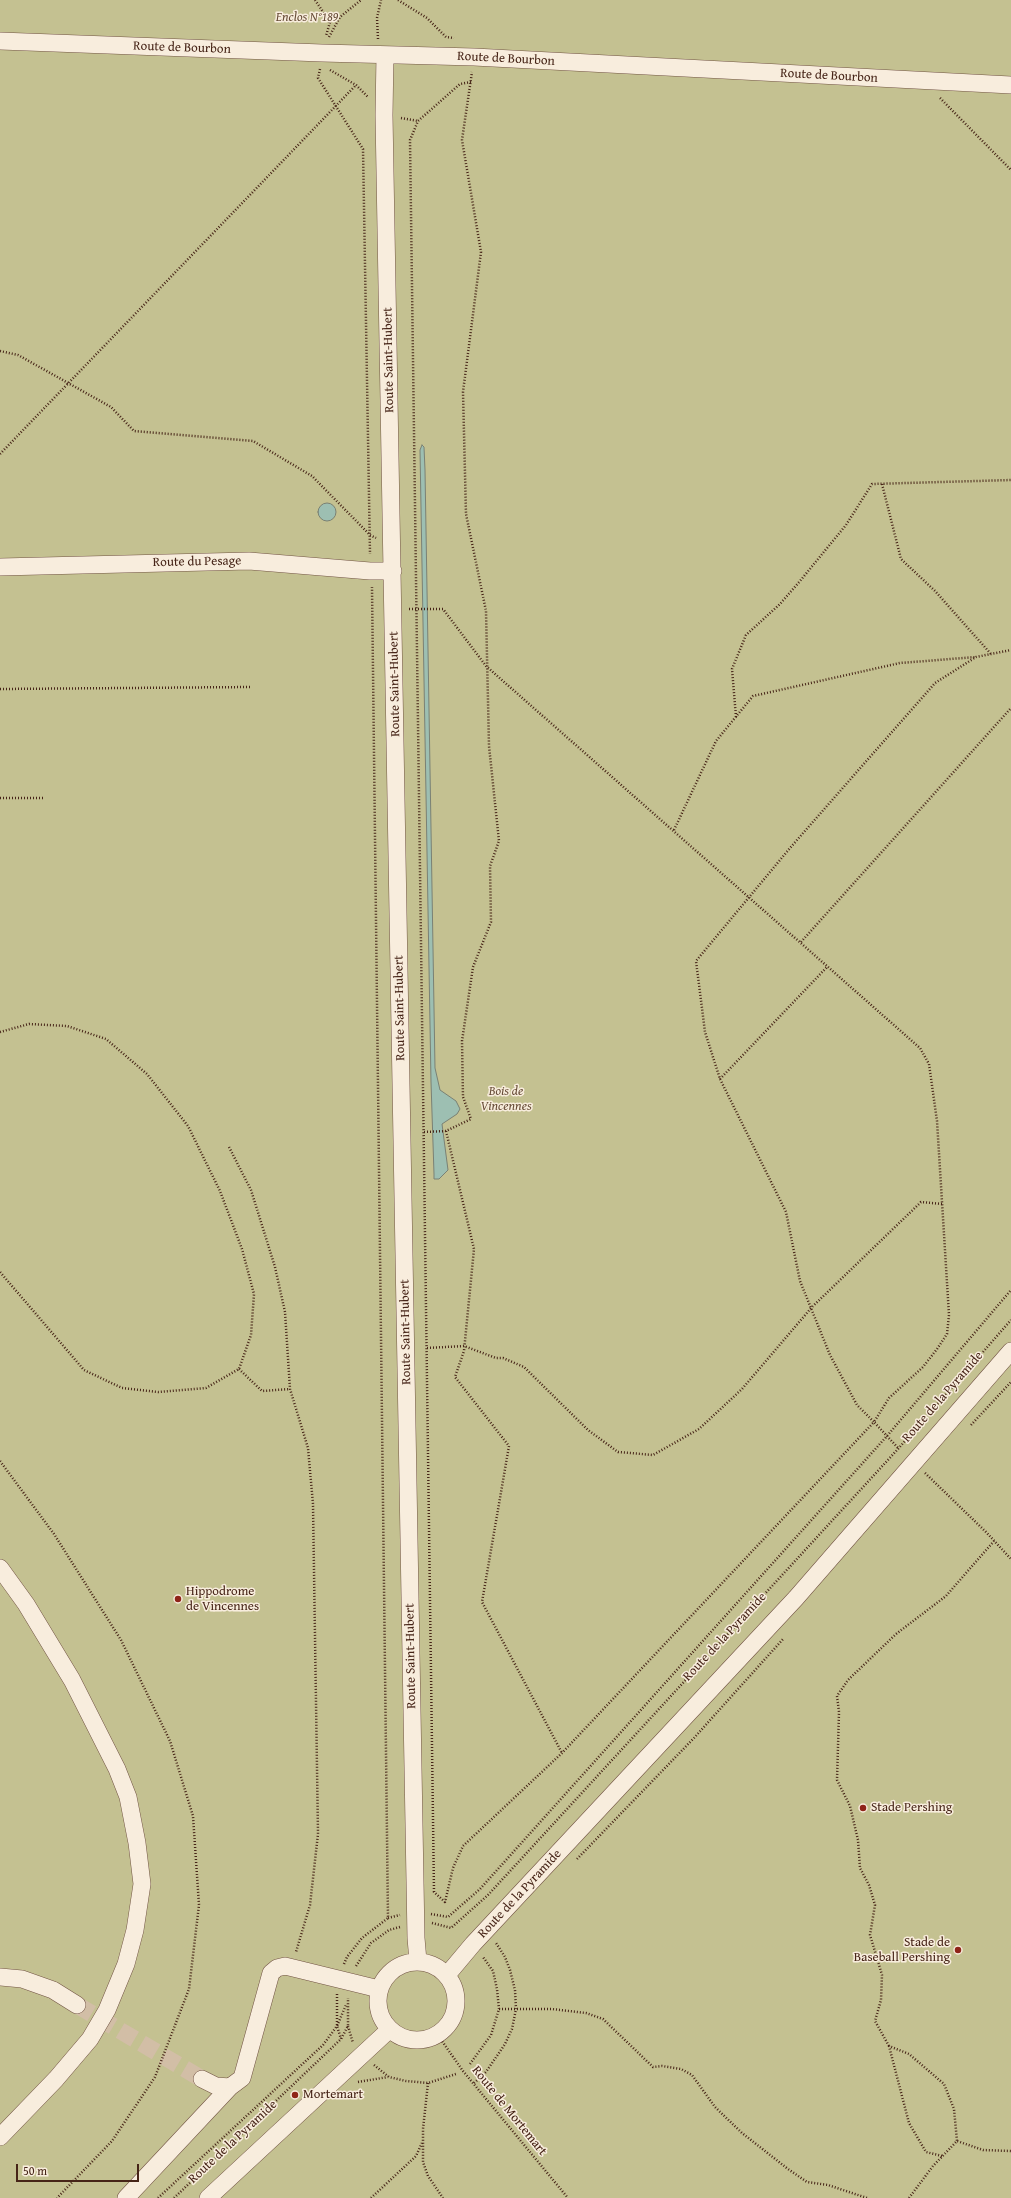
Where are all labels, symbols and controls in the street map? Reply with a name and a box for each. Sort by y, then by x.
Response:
park label: Enclos N°189 [276,10,338,26]
street label: Route de Bourbon [133,39,231,57]
street label: Route de Bourbon [457,49,555,69]
street label: Route de Bourbon [780,66,878,86]
street label: Route Saint-Hubert [380,307,398,413]
street label: Route du Pesage [153,553,241,571]
street label: Route Saint-Hubert [386,631,404,737]
street label: Route Saint-Hubert [391,955,409,1061]
park label: Bois de Vincennes [480,1084,532,1115]
street label: Route Saint-Hubert [397,1279,415,1385]
street label: Route de la Pyramide [899,1348,987,1446]
place label: Hippodrome de Vincennes [186,1584,259,1615]
street label: Route de la Pyramide [680,1589,770,1685]
marker: Hippodrome de Vincennes [173,1594,183,1604]
street label: Route Saint-Hubert [402,1603,420,1709]
place label: Stade Pershing [871,1800,952,1816]
marker: Stade Pershing [858,1803,868,1813]
street label: Route de la Pyramide [475,1846,565,1942]
place label: Stade de Baseball Pershing [854,1935,950,1966]
marker: Stade de Baseball Pershing [953,1945,963,1955]
street label: Route de Mortemart [468,2063,550,2159]
place label: Mortemart [303,2087,363,2103]
marker: Mortemart [290,2090,300,2100]
street label: Route de la Pyramide [185,2097,281,2187]
scale bar [18,2156,141,2182]
text: 50 m [23,2162,47,2179]

